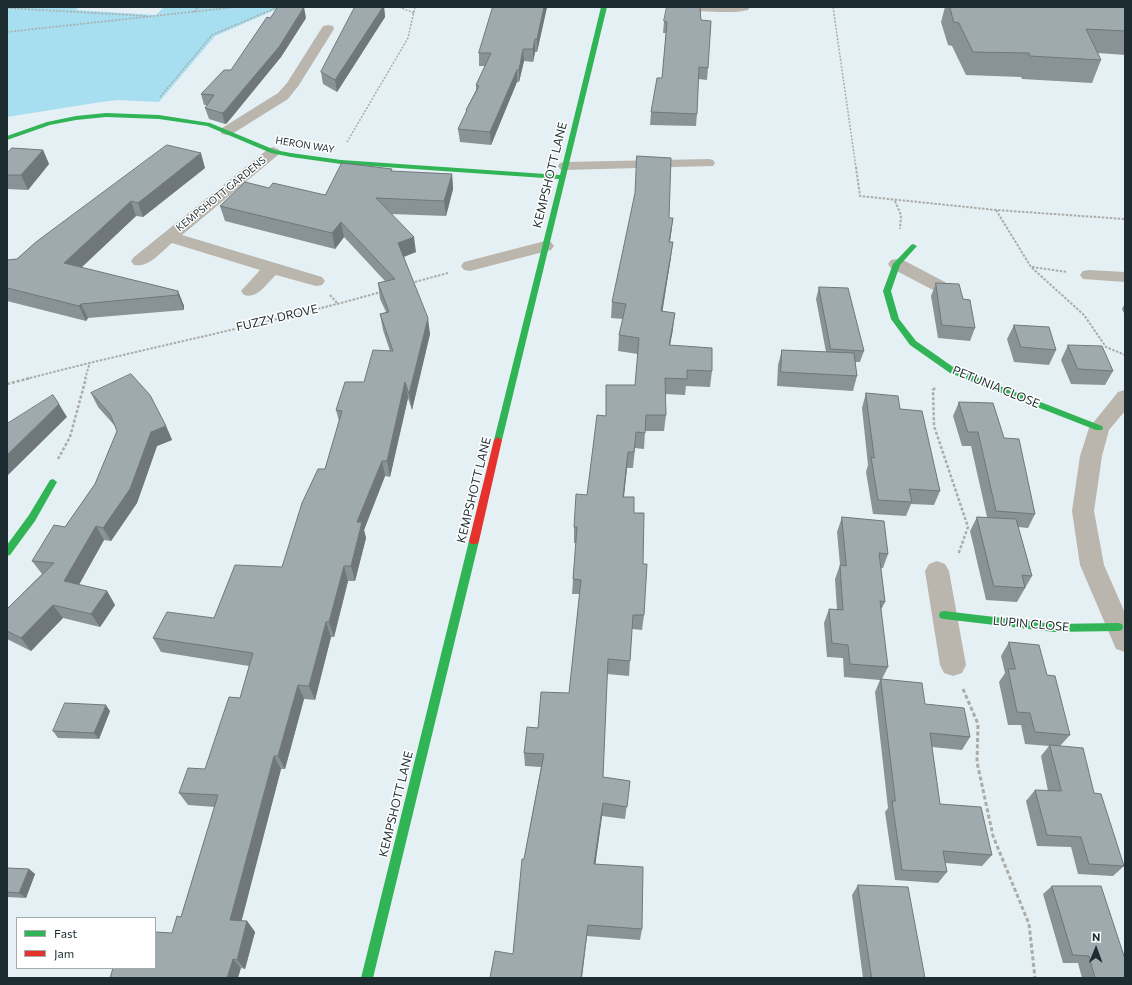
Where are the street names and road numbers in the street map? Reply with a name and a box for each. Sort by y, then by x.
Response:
street label: KEMPSHOTT LANE [530,121,570,229]
street label: HERON WAY [275,134,335,156]
street label: KEMPSHOTT GARDENS [174,154,268,234]
street label: FUZZY DROVE [235,302,319,334]
street label: PETUNIA CLOSE [950,363,1042,411]
street label: KEMPSHOTT LANE [454,436,494,544]
street label: LUPIN CLOSE [992,613,1070,635]
street label: KEMPSHOTT LANE [376,750,416,858]

